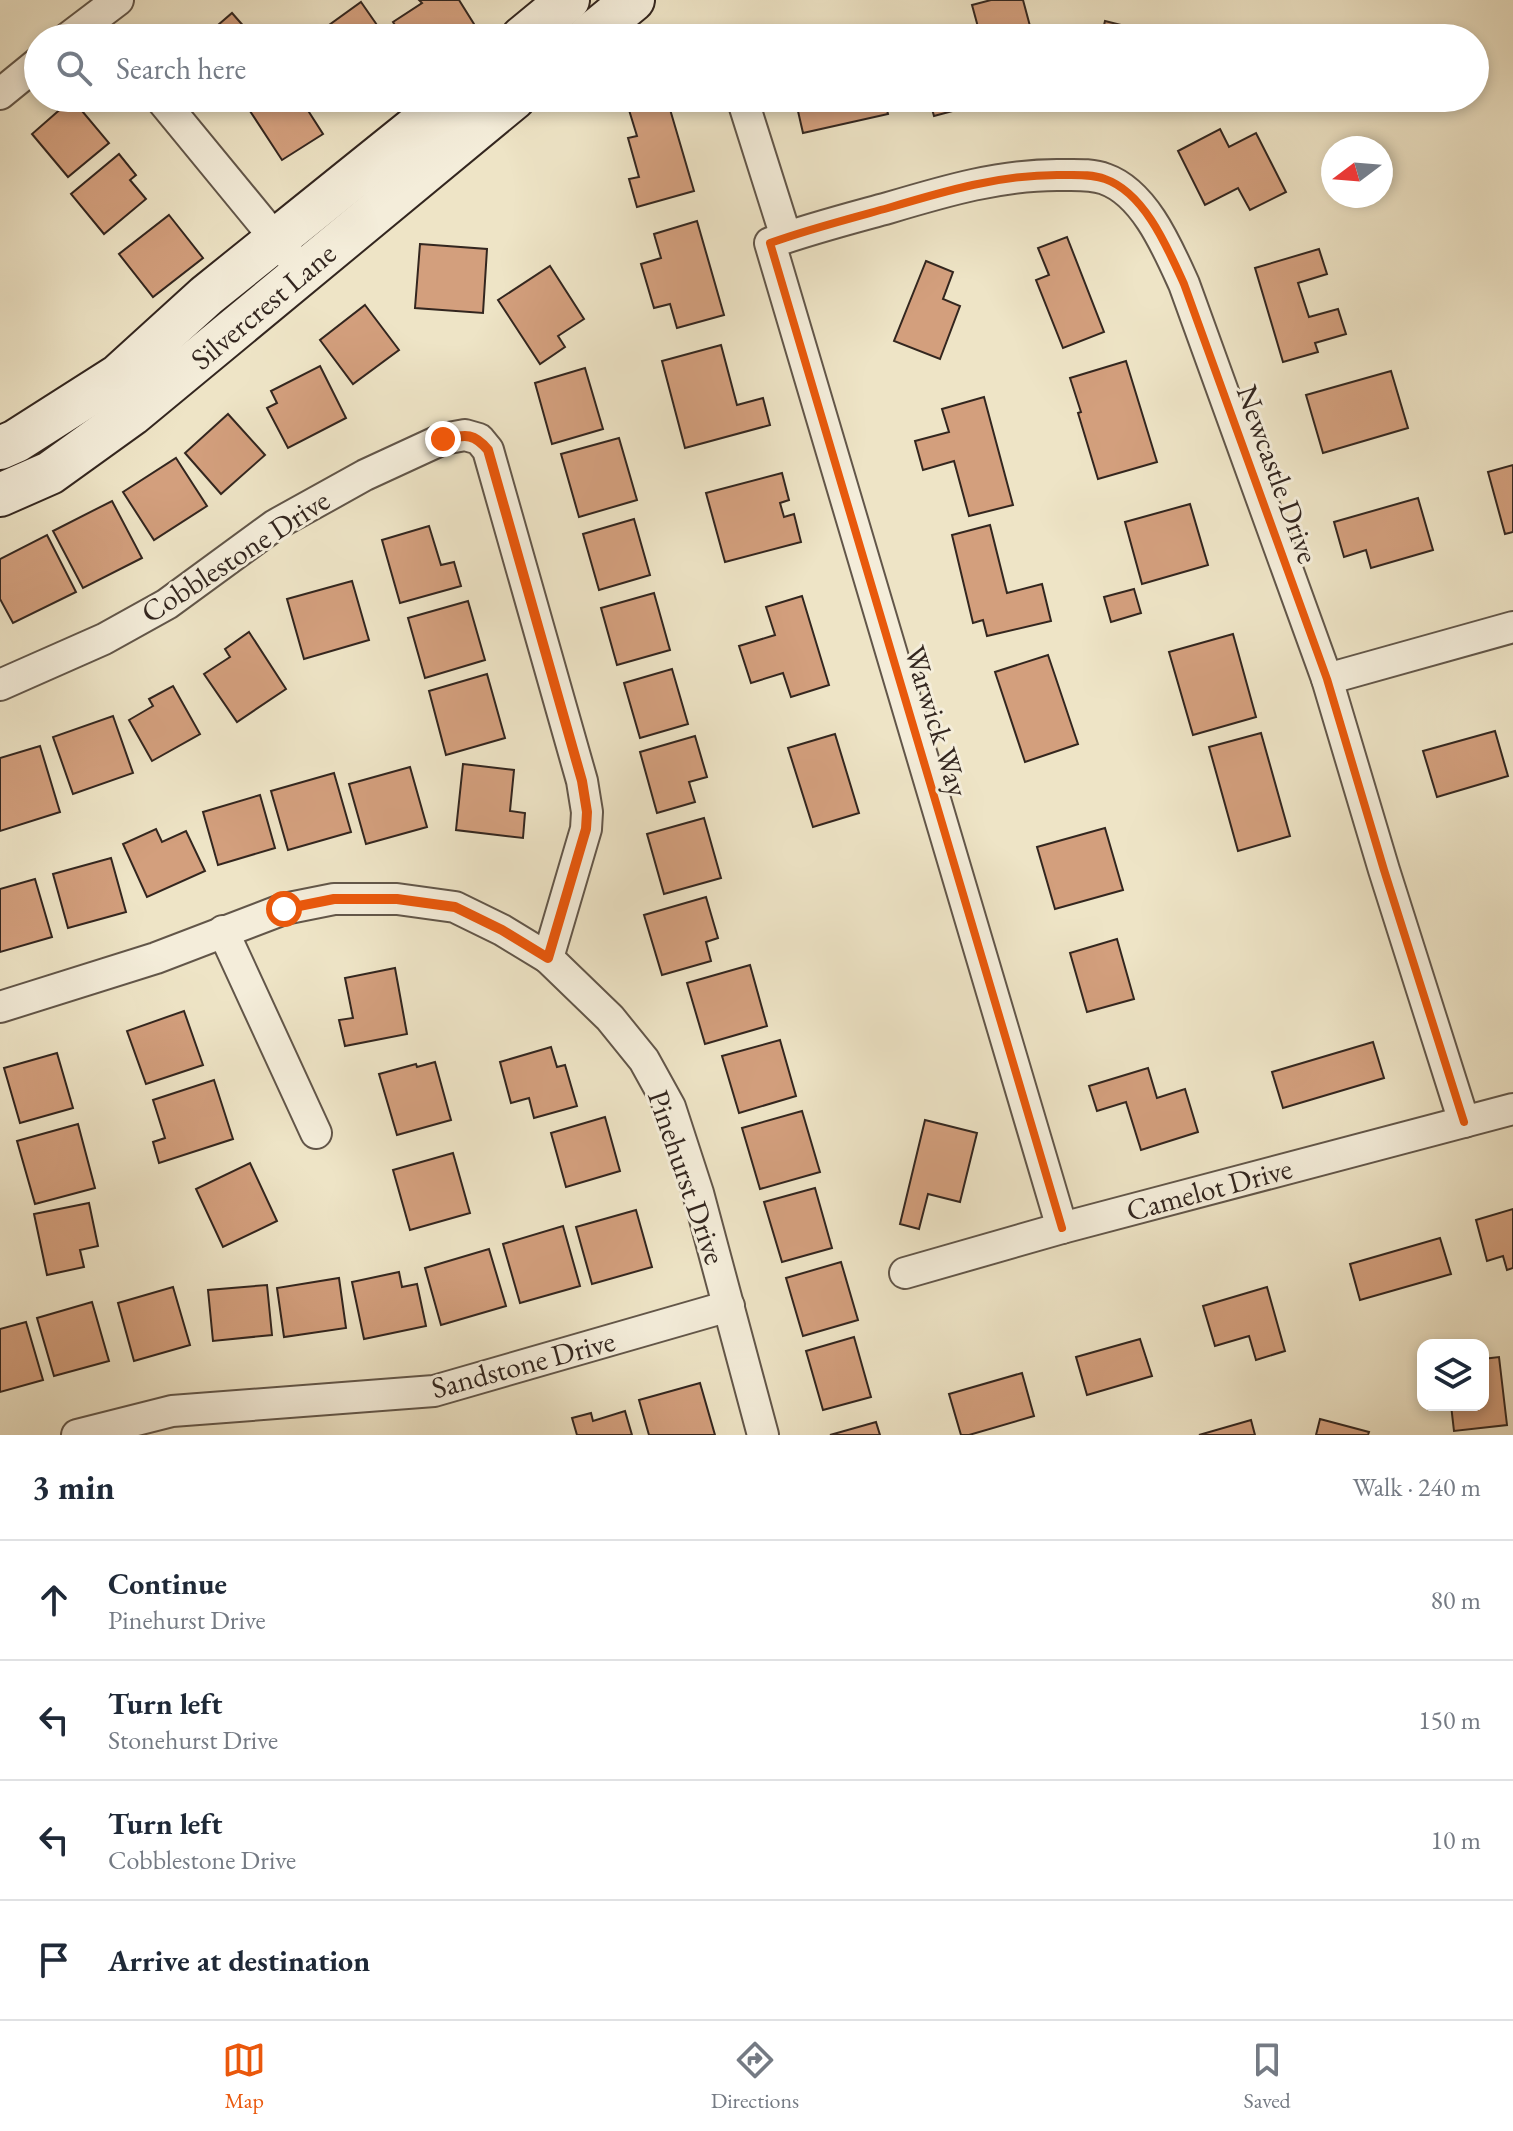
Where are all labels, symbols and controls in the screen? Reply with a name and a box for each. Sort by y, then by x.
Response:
search box [24,24,1489,112]
icon: search [52,46,96,90]
text: Search here [116,49,246,88]
north arrow [1321,136,1393,208]
street label: Silvercrest Lane [182,234,344,378]
street label: Newcastle Drive [1228,379,1328,569]
route end [425,421,461,457]
street label: Cobblestone Drive [133,481,337,631]
street label: Warwick Way [896,641,979,802]
route start [266,891,302,927]
street label: Pinehurst Drive [639,1085,735,1269]
street label: Camelot Drive [1122,1148,1296,1230]
street label: Sandstone Drive [427,1321,619,1407]
map controls [1417,1339,1489,1411]
button: layers [1417,1339,1489,1411]
text: 3 min [32,1465,115,1509]
text: Walk · 240 m [1353,1470,1481,1504]
text: Continue [108,1564,227,1603]
icon: ahead [32,1578,76,1622]
text: 80 m [1431,1583,1481,1617]
text: Pinehurst Drive [108,1603,266,1637]
text: Turn left [108,1684,222,1723]
icon: left [32,1698,76,1742]
text: 150 m [1418,1703,1481,1737]
text: Stonehurst Drive [108,1723,278,1757]
text: Turn left [108,1804,222,1843]
icon: left [32,1818,76,1862]
text: 10 m [1431,1823,1481,1857]
text: Cobblestone Drive [108,1843,296,1877]
icon: arrive [32,1938,76,1982]
text: Arrive at destination [108,1941,370,1980]
tab: Map [222,2038,266,2115]
tab: Directions [711,2038,799,2115]
tab: Saved [1244,2038,1291,2115]

